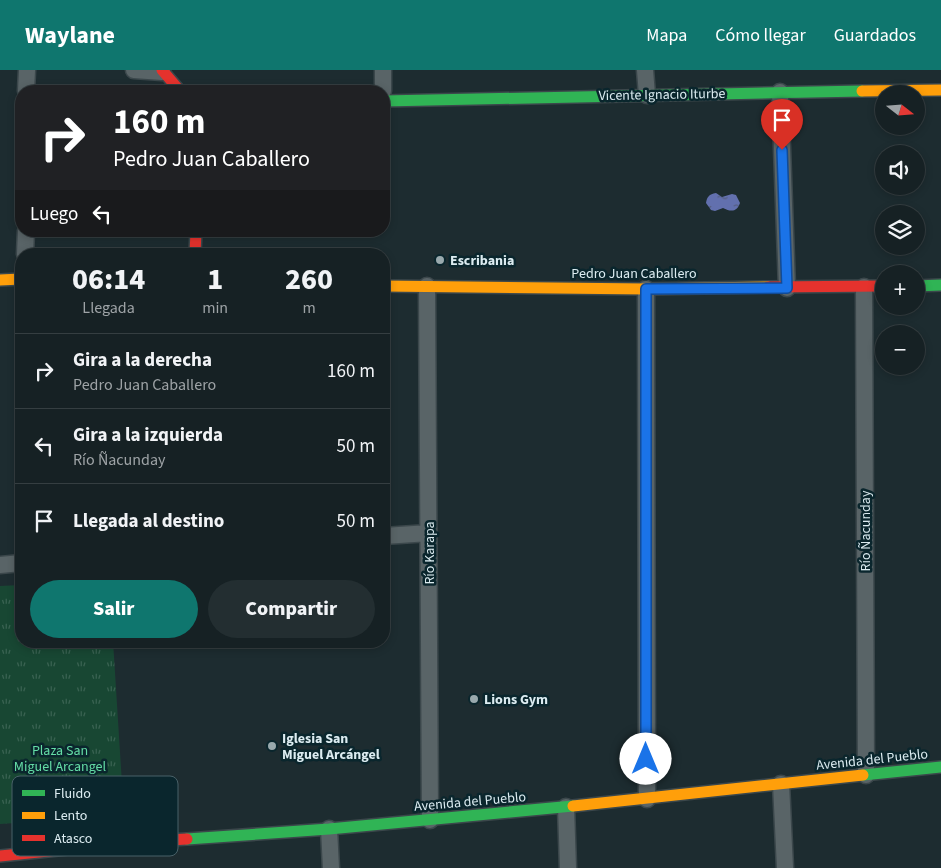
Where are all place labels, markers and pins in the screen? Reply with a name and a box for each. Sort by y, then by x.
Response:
pin [761,99,803,150]
place label: Escribania [450,251,514,271]
marker: Escribania [434,254,446,266]
place label: Lions Gym [484,690,548,710]
marker: Lions Gym [468,693,480,705]
place label: Iglesia San Miguel Arcángel [282,729,380,765]
marker: Iglesia San Miguel Arcángel [266,740,278,752]

